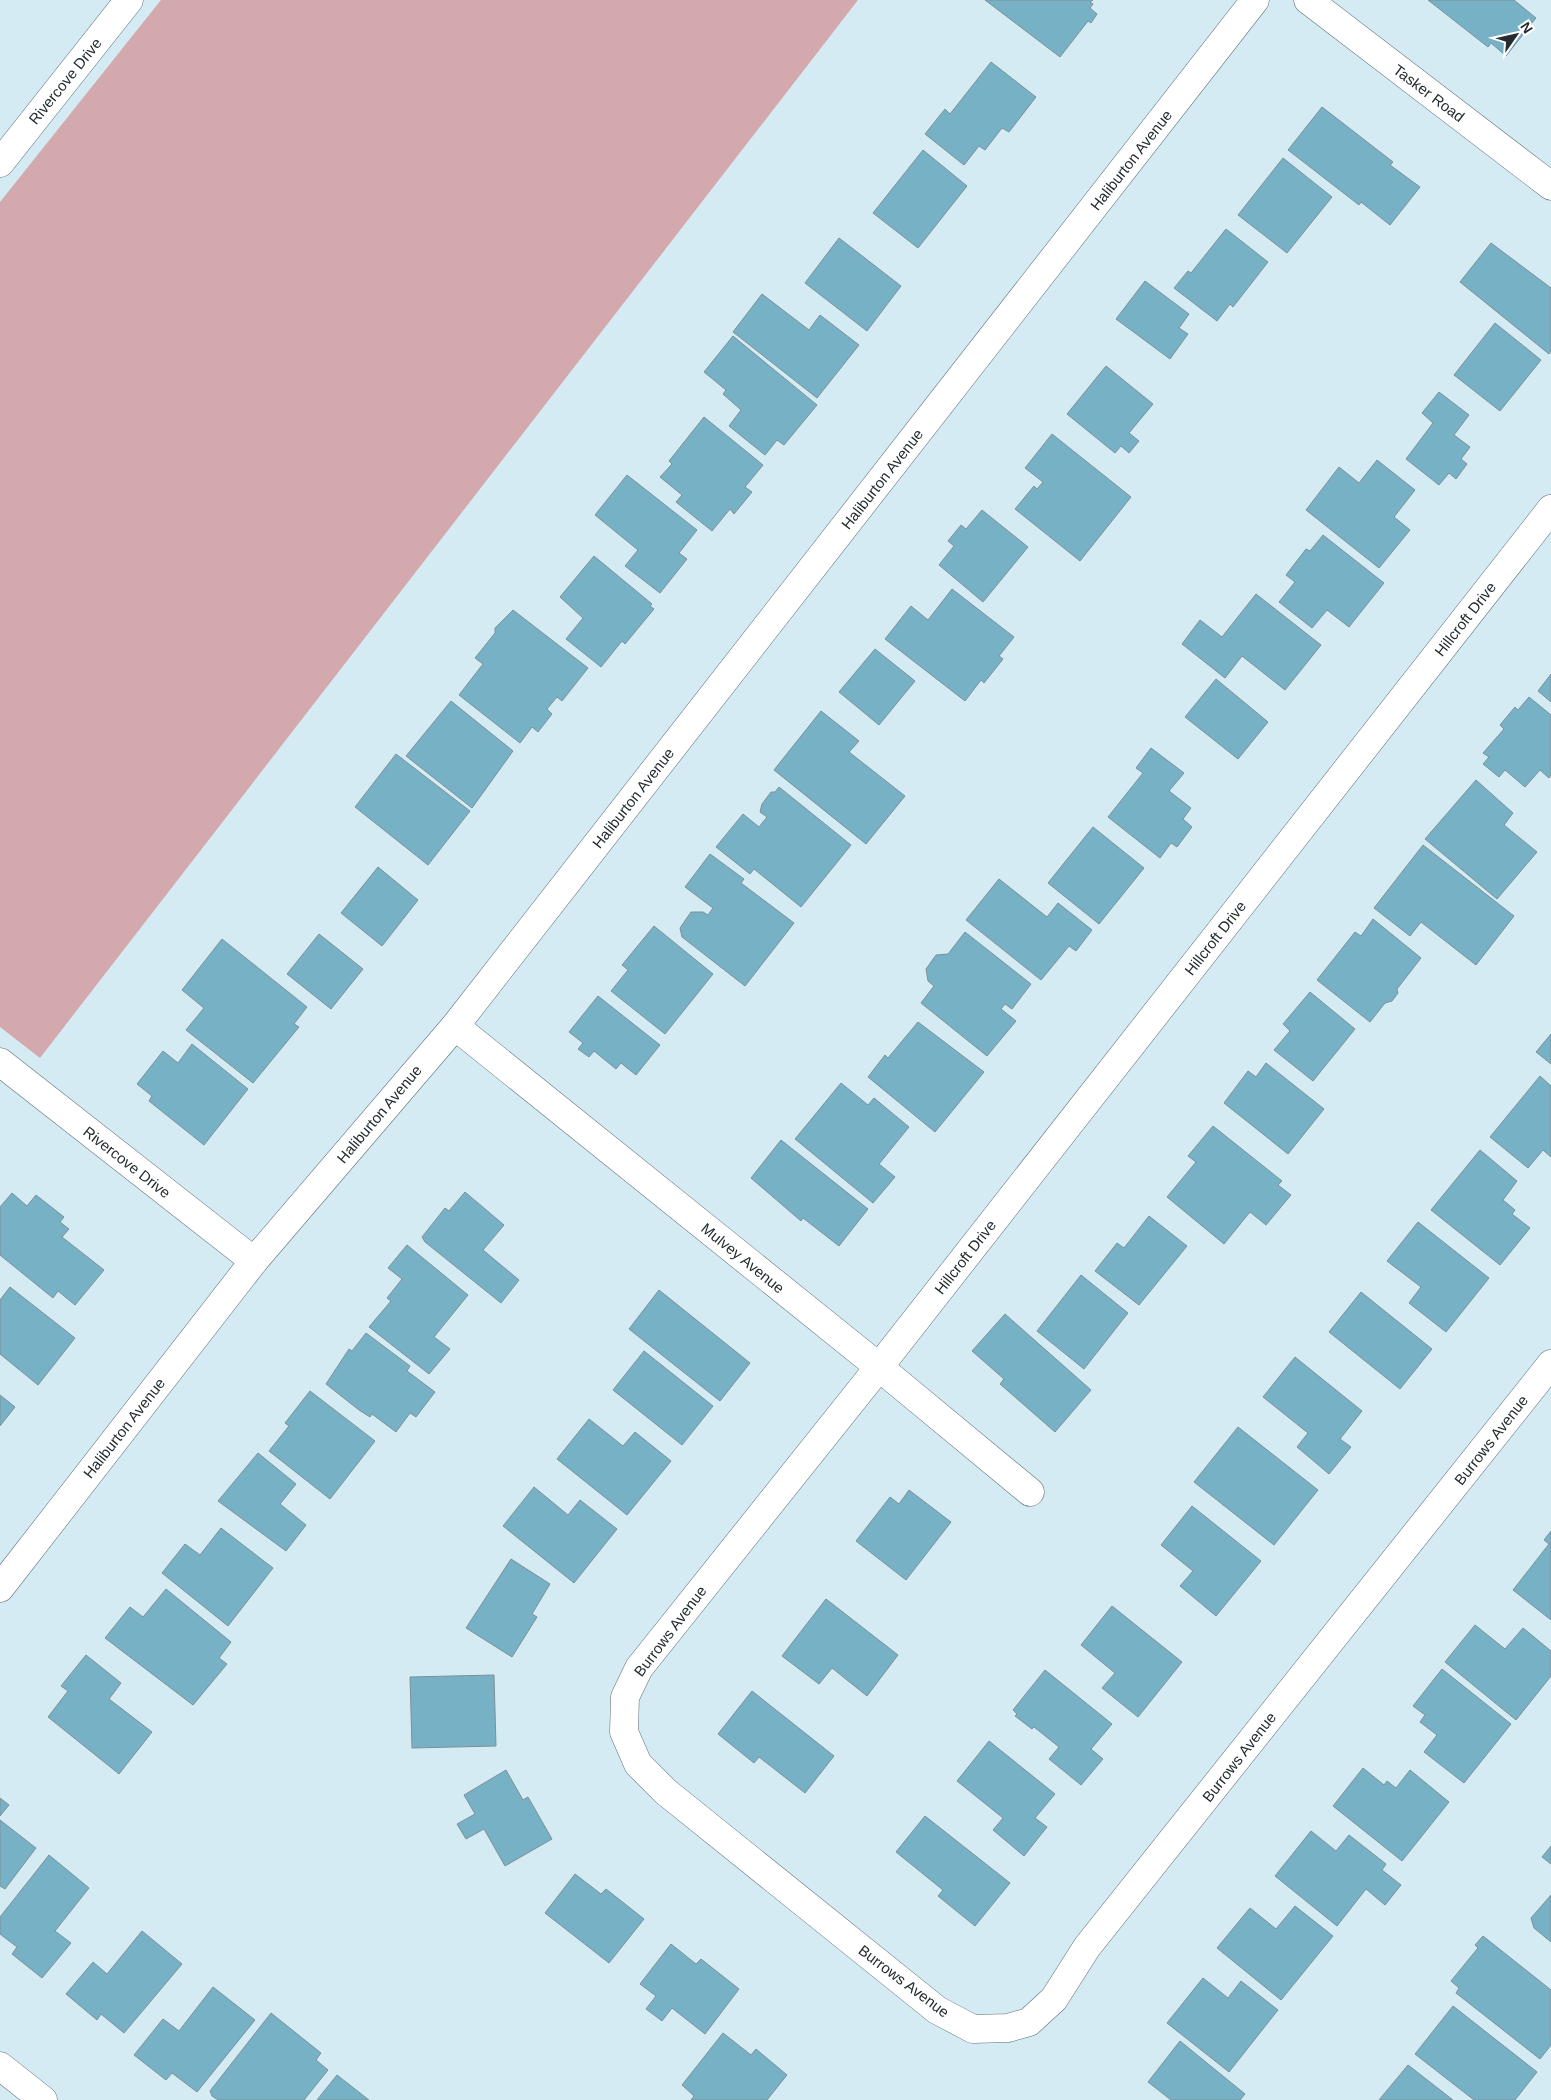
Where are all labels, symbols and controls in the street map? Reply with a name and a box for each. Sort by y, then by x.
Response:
north arrow [1491,10,1541,60]
text: N [1517,19,1536,36]
street label: Rivercove Drive [25,35,105,127]
street label: Tasker Road [1390,61,1468,125]
street label: Haliburton Avenue [1087,107,1175,213]
street label: Haliburton Avenue [838,426,926,532]
street label: Hillcroft Drive [1431,579,1499,659]
street label: Haliburton Avenue [589,745,677,851]
street label: Hillcroft Drive [1181,898,1249,978]
street label: Haliburton Avenue [333,1062,425,1166]
street label: Rivercove Drive [80,1123,174,1201]
street label: Hillcroft Drive [931,1217,999,1297]
street label: Mulvey Avenue [698,1219,788,1297]
street label: Haliburton Avenue [80,1375,168,1481]
street label: Burrows Avenue [1451,1392,1531,1488]
street label: Burrows Avenue [630,1582,710,1680]
street label: Burrows Avenue [1199,1709,1279,1805]
street label: Burrows Avenue [855,1941,953,2021]

